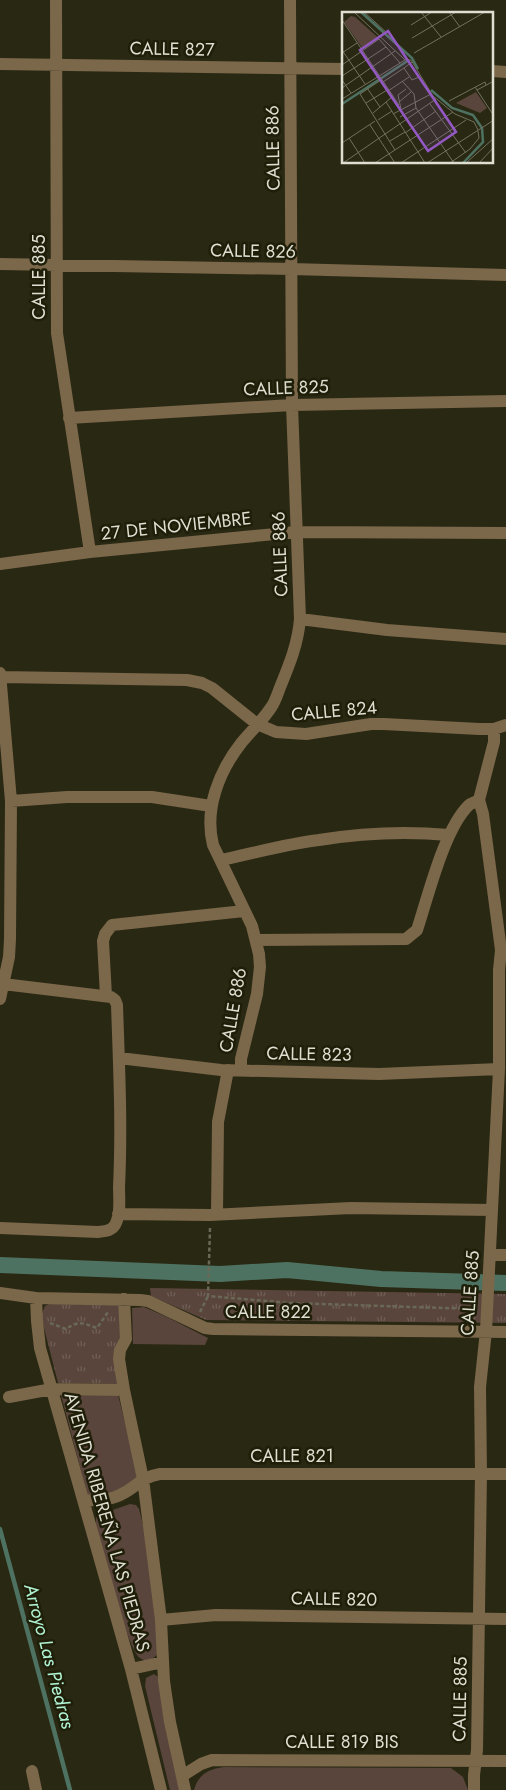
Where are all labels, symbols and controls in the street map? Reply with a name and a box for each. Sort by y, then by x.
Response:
inset map [342,12,494,164]
street label: CALLE 827 [129,35,215,63]
street label: CALLE 886 [259,105,287,191]
street label: CALLE 885 [26,234,52,320]
street label: CALLE 826 [210,237,296,265]
street label: CALLE 825 [243,374,329,402]
street label: 27 DE NOVIEMBRE [100,505,252,547]
street label: CALLE 886 [266,511,294,597]
street label: CALLE 824 [290,694,378,728]
street label: CALLE 886 [213,966,253,1054]
street label: CALLE 823 [266,1040,352,1068]
street label: CALLE 885 [454,1250,486,1336]
street label: CALLE 822 [225,1299,311,1325]
street label: AVENIDA RIBEREÑA LAS PIEDRAS [57,1389,157,1655]
street label: CALLE 821 [250,1443,334,1469]
water label: Arroyo Las Piedras [17,1580,82,1732]
street label: CALLE 820 [291,1585,378,1613]
street label: CALLE 885 [446,1656,474,1742]
street label: CALLE 819 BIS [285,1729,399,1755]

